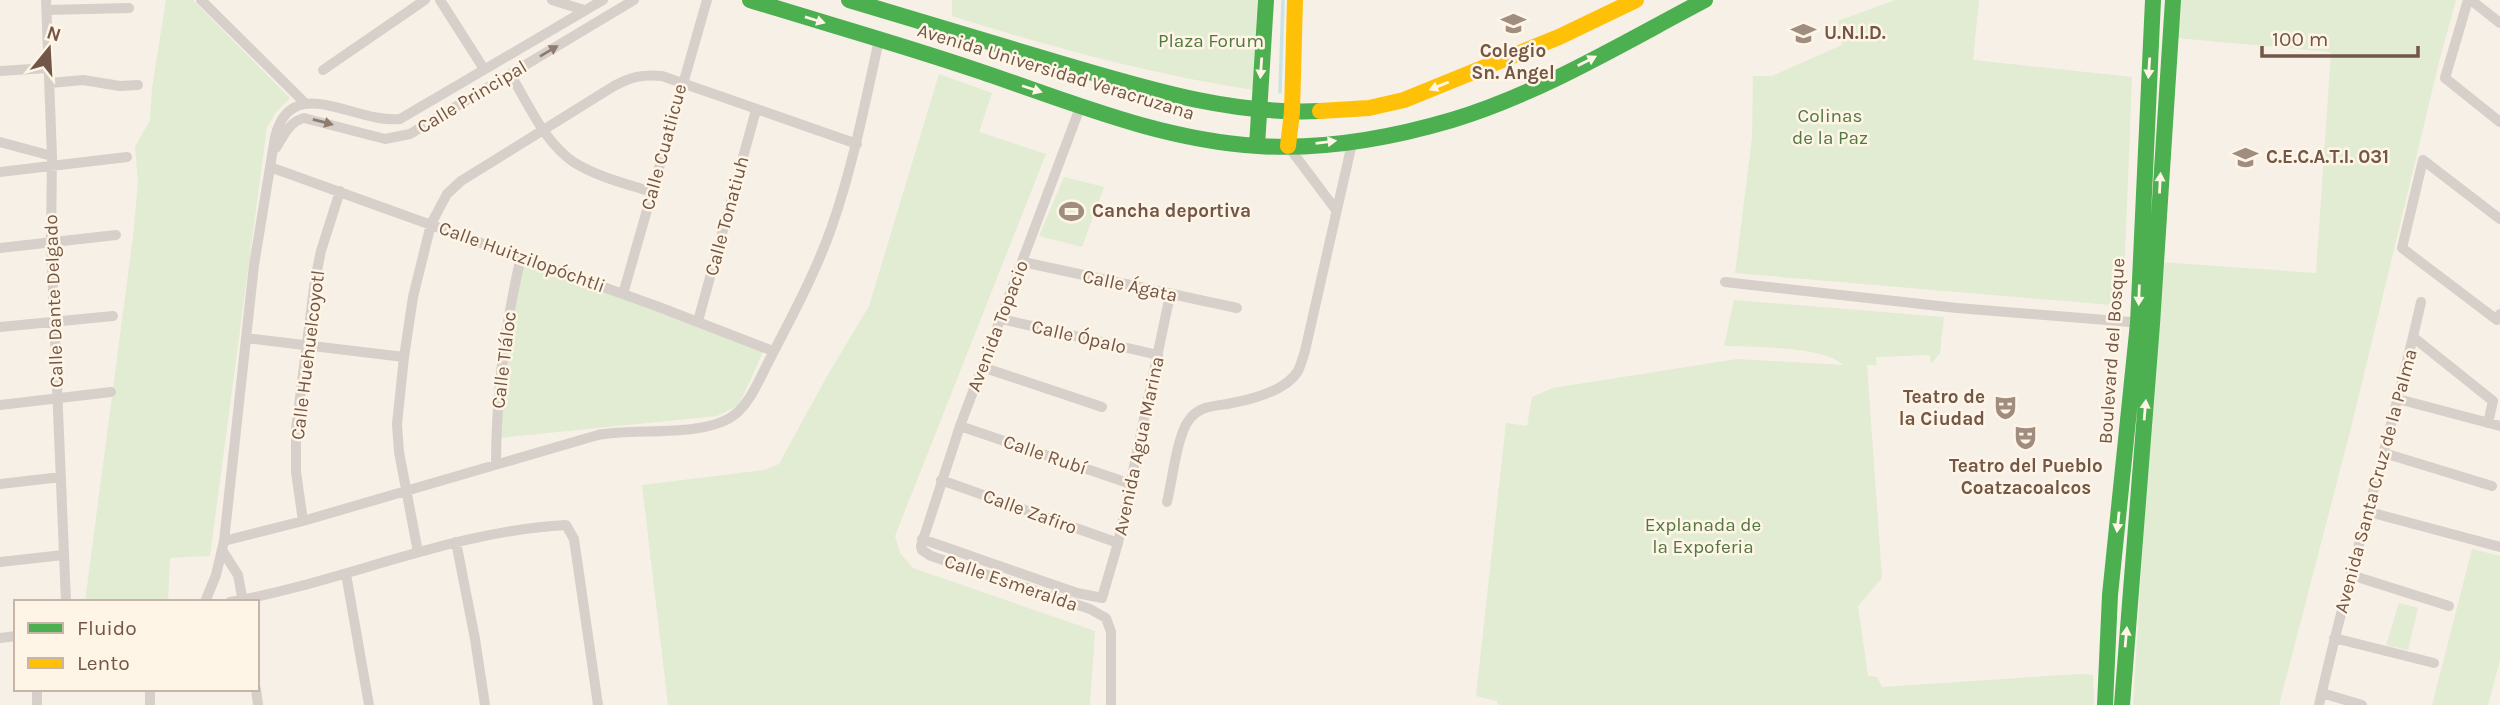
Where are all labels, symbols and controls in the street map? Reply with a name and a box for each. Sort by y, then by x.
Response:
school or university icon: Colegio Sn. Ángel [1499,9,1527,37]
north arrow [14,14,84,84]
scale bar [2262,14,2418,58]
one-way arrow [805,16,826,26]
street label: Avenida Universidad Veracruzana [915,19,1197,125]
school or university icon: U.N.I.D. [1790,19,1818,47]
text: N [44,21,64,46]
place label: U.N.I.D. [1824,22,1886,44]
text: 100 m [2272,27,2329,51]
park label: Plaza Forum [1158,30,1264,52]
place label: Colegio Sn. Ángel [1471,40,1555,84]
one-way arrow [539,45,558,57]
one-way arrow [1577,55,1597,67]
street label: Calle Principal [413,56,531,138]
one-way arrow [1255,57,1266,79]
one-way arrow [2143,57,2154,79]
one-way arrow [1428,80,1449,91]
street label: Calle Cuatlicue [637,81,691,213]
one-way arrow [1022,84,1043,95]
park label: Colinas de la Paz [1792,105,1868,149]
one-way arrow [313,117,334,127]
one-way arrow [1315,137,1337,148]
school or university icon: C.E.C.A.T.I. 031 [2232,143,2260,171]
place label: C.E.C.A.T.I. 031 [2266,146,2389,168]
street label: Calle Tonatiuh [700,154,754,278]
one-way arrow [2154,172,2165,194]
sports icon: Cancha deportiva [1058,197,1086,225]
place label: Cancha deportiva [1092,200,1251,222]
street label: Calle Dante Delgado [40,214,68,388]
street label: Calle Huitzilopóchtli [436,217,608,297]
street label: Avenida Topacio [963,257,1033,395]
street label: Boulevard del Bosque [2095,257,2129,445]
street label: Calle Ágata [1080,264,1180,307]
street label: Calle Huehuelcoyotl [287,269,329,441]
one-way arrow [2133,285,2144,307]
street label: Calle Tláloc [487,310,521,410]
street label: Calle Ópalo [1029,314,1129,359]
street label: Avenida Santa Cruz de la Palma [2330,347,2422,615]
street label: Avenida Agua Marina [1109,355,1169,537]
place label: Teatro de la Ciudad [1899,386,1985,430]
theatre icon: Teatro de la Ciudad [1991,394,2019,422]
one-way arrow [2140,399,2151,421]
theatre icon: Teatro del Pueblo Coatzacoalcos [2012,424,2040,452]
street label: Calle Rubí [1000,430,1090,480]
place label: Teatro del Pueblo Coatzacoalcos [1949,455,2103,499]
street label: Calle Zafiro [980,485,1080,539]
one-way arrow [2112,511,2123,533]
park label: Explanada de la Expoferia [1645,514,1761,558]
street label: Calle Esmeralda [941,550,1081,616]
legend [14,600,259,691]
text: Fluido [77,616,137,640]
one-way arrow [2121,626,2132,648]
text: Lento [77,651,130,675]

